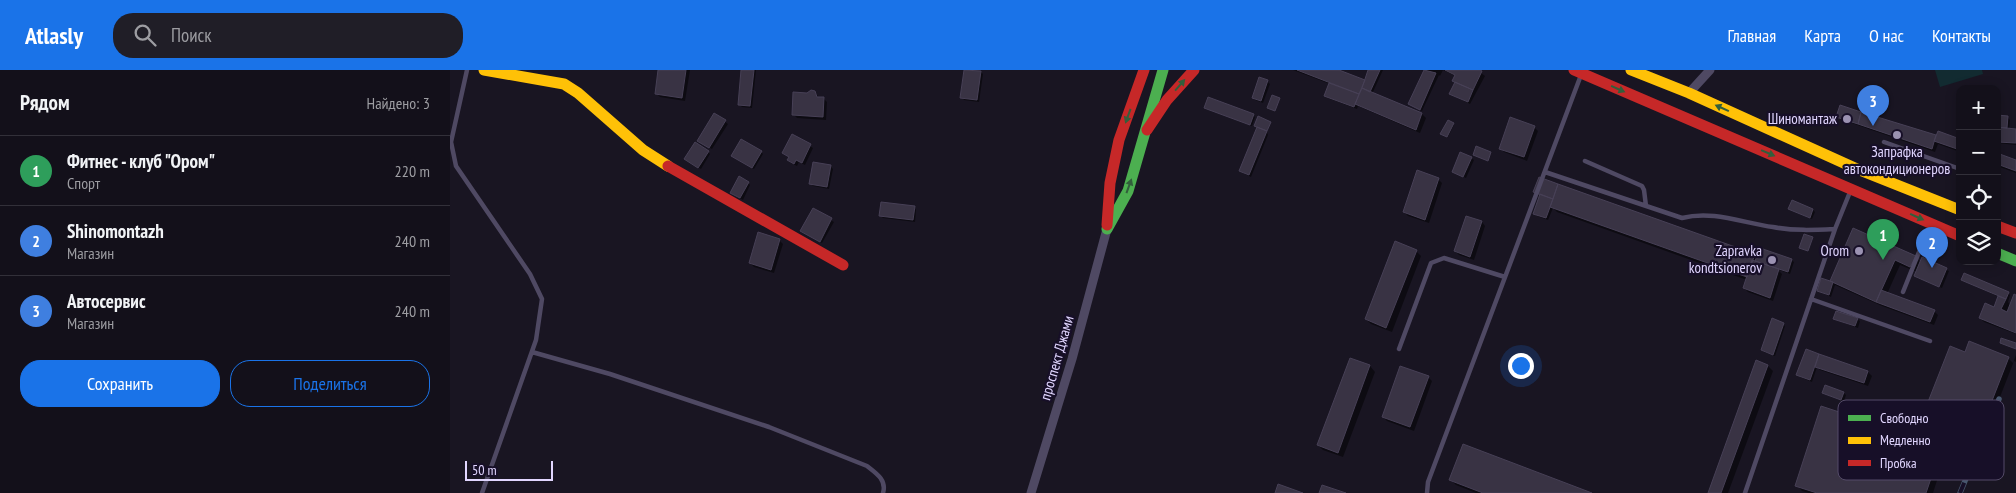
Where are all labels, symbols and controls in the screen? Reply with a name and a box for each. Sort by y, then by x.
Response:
search box [113,13,463,58]
text: Atlasly [25,20,83,51]
icon: search [131,21,159,49]
text: Поиск [171,23,212,47]
text: Главная [1728,24,1776,47]
text: Карта [1804,24,1841,47]
text: О нас [1869,24,1904,47]
text: Контакты [1932,24,1991,47]
one-way arrow [1174,80,1186,92]
pin: 3 [1857,85,1889,126]
map controls [1956,85,2001,265]
button: + [1956,85,2001,130]
one-way arrow [1611,86,1625,94]
text: Рядом [20,89,70,116]
text: Найдено: 3 [367,93,430,113]
one-way arrow [1715,104,1729,112]
one-way arrow [1124,109,1132,124]
place label: Шиномантаж [1768,109,1838,128]
marker: Шиномантаж [1841,113,1853,125]
marker: Запрафка автокондиционеров [1891,129,1903,141]
button: − [1956,130,2001,175]
place label: Запрафка автокондиционеров [1844,142,1950,178]
text: Фитнес - клуб "Ором" [67,149,215,173]
one-way arrow [1761,150,1775,158]
text: 1 [32,161,40,181]
text: 220 m [395,161,430,181]
text: Спорт [67,173,100,193]
button: locate [1956,175,2001,220]
one-way arrow [1125,178,1133,193]
one-way arrow [1910,214,1924,222]
text: Shinomontazh [67,219,164,243]
pin: 1 [1867,219,1899,260]
button: layers [1956,220,2001,265]
pin: 2 [1916,227,1948,268]
text: 2 [32,231,40,251]
text: 240 m [395,231,430,251]
place label: Zapravka kondtsionerov [1689,241,1762,277]
place label: Orom [1820,241,1849,260]
text: Магазин [67,243,114,263]
marker: Orom [1853,245,1865,257]
marker: Zapravka kondtsionerov [1766,254,1778,266]
text: Автосервис [67,289,146,313]
text: 3 [32,301,40,321]
text: 240 m [395,301,430,321]
text: Магазин [67,313,114,333]
street label: проспект Джами [1035,313,1078,402]
your location [1508,353,1534,379]
button: Сохранить [20,360,220,407]
button: Поделиться [230,360,430,407]
legend [1838,400,2004,480]
text: Свободно [1880,409,1928,427]
text: Медленно [1880,431,1931,449]
text: Пробка [1880,454,1917,472]
scale bar [465,458,552,481]
text: 50 m [472,461,497,479]

